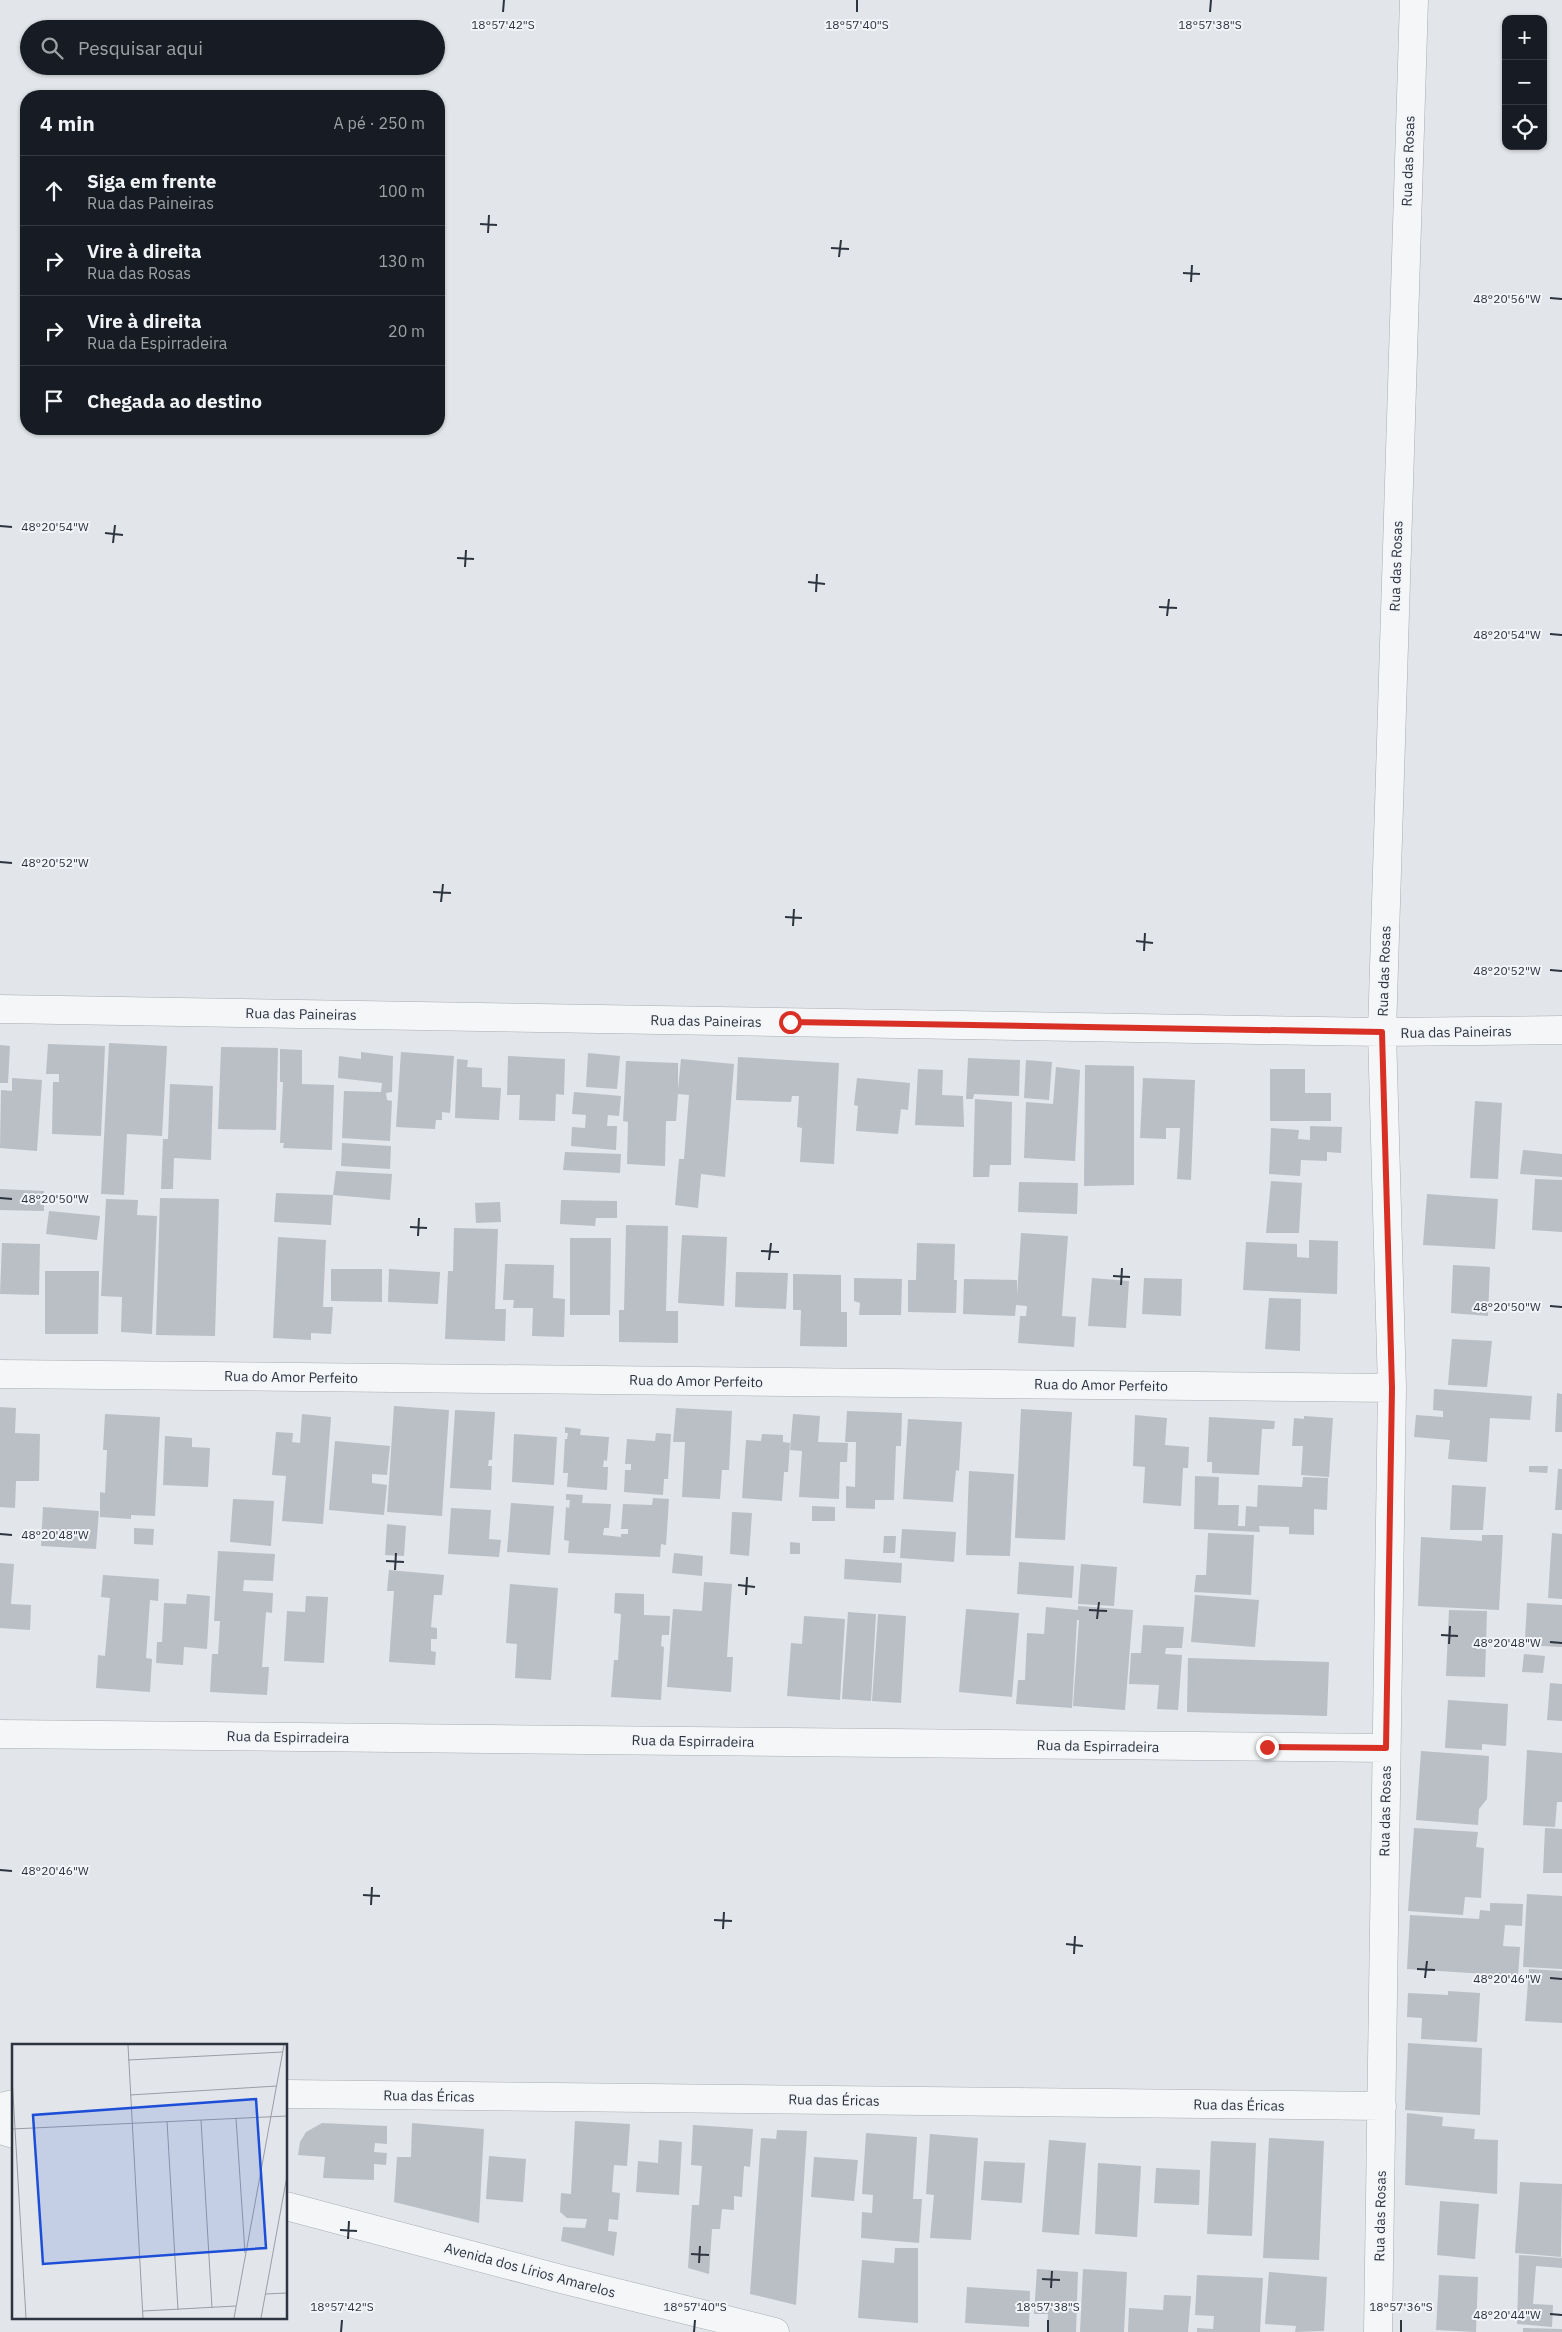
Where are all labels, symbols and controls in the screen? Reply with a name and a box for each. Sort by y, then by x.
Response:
map controls [1502,15,1547,150]
button: + [1502,15,1547,60]
text: 18°57'42"S [471,17,535,32]
text: 18°57'40"S [825,17,889,32]
text: 18°57'38"S [1178,17,1242,32]
search box [20,20,445,75]
icon: search [38,34,66,62]
text: Pesquisar aqui [78,36,203,60]
button: − [1502,60,1547,105]
button: locate [1502,105,1547,150]
text: 4 min [40,109,95,137]
text: A pé · 250 m [334,113,425,133]
street label: Rua das Rosas [1397,115,1419,207]
text: Siga em frente [87,169,217,193]
icon: ahead [40,177,68,205]
text: 100 m [378,181,425,201]
text: Rua das Paineiras [87,193,214,213]
text: Vire à direita [87,239,202,263]
icon: right [40,247,68,275]
text: 130 m [378,251,425,271]
text: Rua das Rosas [87,263,191,283]
text: 48°20'56"W [1473,291,1541,306]
text: Vire à direita [87,309,202,333]
icon: right [40,317,68,345]
text: 20 m [388,321,425,341]
text: Rua da Espirradeira [87,333,227,353]
icon: arrive [40,387,68,415]
text: Chegada ao destino [87,389,262,413]
text: 48°20'54"W [21,519,89,534]
street label: Rua das Rosas [1385,520,1407,612]
text: 48°20'54"W [1473,627,1541,642]
text: 48°20'52"W [21,855,89,870]
street label: Rua das Rosas [1373,925,1395,1017]
text: 48°20'52"W [1473,963,1541,978]
street label: Rua das Paineiras [245,1004,357,1024]
street label: Rua das Paineiras [650,1011,762,1031]
route start [779,1011,802,1034]
street label: Rua das Paineiras [1400,1022,1512,1042]
text: 48°20'50"W [21,1191,89,1206]
text: 48°20'50"W [1473,1299,1541,1314]
street label: Rua do Amor Perfeito [224,1367,358,1387]
street label: Rua do Amor Perfeito [629,1371,763,1391]
street label: Rua do Amor Perfeito [1034,1375,1168,1395]
text: 48°20'48"W [21,1527,89,1542]
text: 48°20'48"W [1473,1635,1541,1650]
street label: Rua da Espirradeira [226,1727,350,1747]
street label: Rua da Espirradeira [631,1731,755,1751]
street label: Rua da Espirradeira [1036,1736,1160,1756]
route end [1256,1736,1279,1759]
street label: Rua das Rosas [1375,1765,1395,1857]
text: 48°20'46"W [21,1863,89,1878]
text: 48°20'46"W [1473,1971,1541,1986]
inset map [12,2044,288,2320]
street label: Rua das Éricas [383,2085,475,2106]
street label: Rua das Éricas [788,2089,880,2110]
street label: Rua das Éricas [1193,2094,1285,2115]
street label: Rua das Rosas [1370,2170,1390,2262]
street label: Avenida dos Lírios Amarelos [442,2238,618,2302]
text: 18°57'42"S [310,2299,374,2314]
text: 18°57'40"S [663,2299,727,2314]
text: 18°57'38"S [1016,2299,1080,2314]
text: 18°57'36"S [1369,2299,1433,2314]
text: 48°20'44"W [1473,2307,1541,2322]

